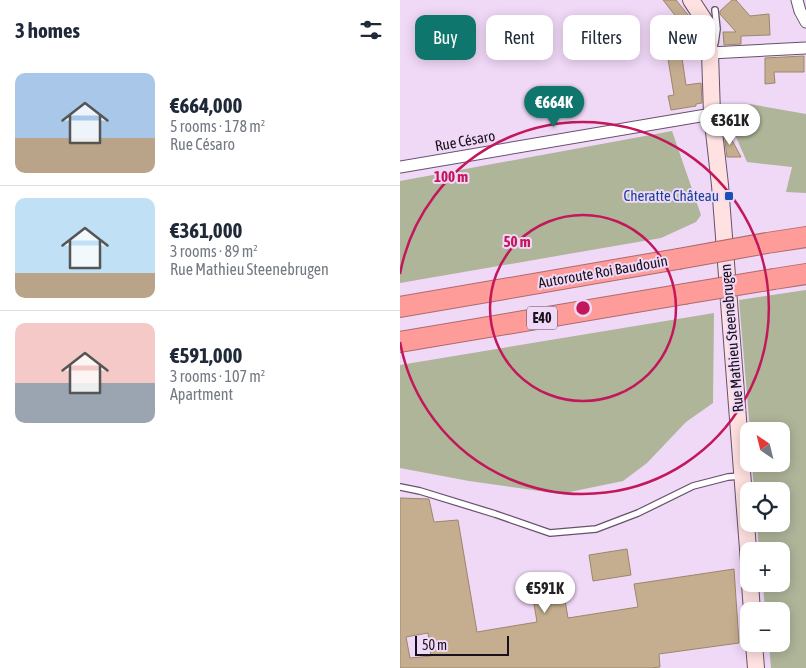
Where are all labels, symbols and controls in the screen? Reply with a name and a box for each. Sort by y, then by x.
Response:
chip: Buy [415,15,476,60]
chip: Rent [486,15,553,60]
chip: Filters [563,15,640,60]
chip: New [650,15,715,60]
icon: filters [357,16,385,44]
text: 3 homes [15,18,80,42]
pin: €664K [519,86,589,128]
icon: home [55,93,115,153]
text: €664,000 [170,93,242,117]
text: €664K [535,93,573,111]
pin: €361K [695,104,765,146]
text: €361K [711,111,749,129]
text: 5 rooms · 178 m² [170,117,265,135]
street label: Rue Césaro [433,127,496,154]
text: Rue Césaro [170,135,235,153]
text: 100 m [434,168,468,185]
place label: Cheratte Château [624,187,719,204]
marker: Cheratte Château [723,190,735,202]
icon: home [55,218,115,278]
text: €361,000 [170,218,242,242]
text: 50 m [504,233,531,250]
text: 3 rooms · 89 m² [170,242,258,260]
street label: Autoroute Roi Baudouin [537,252,669,291]
text: Rue Mathieu Steenebrugen [170,260,329,278]
street label: Rue Mathieu Steenebrugen [717,263,746,413]
centre of rings [574,299,592,317]
road number: E40 [527,306,557,330]
icon: home [55,343,115,403]
text: €591,000 [170,343,242,367]
text: 3 rooms · 107 m² [170,367,265,385]
text: Apartment [170,385,233,403]
north arrow [740,422,790,472]
map controls [740,422,790,652]
button: locate [740,482,790,532]
button: + [740,542,790,592]
pin: €591K [510,572,580,614]
text: €591K [526,579,564,597]
button: − [740,602,790,652]
scale bar [415,633,509,656]
text: 50 m [422,637,447,653]

